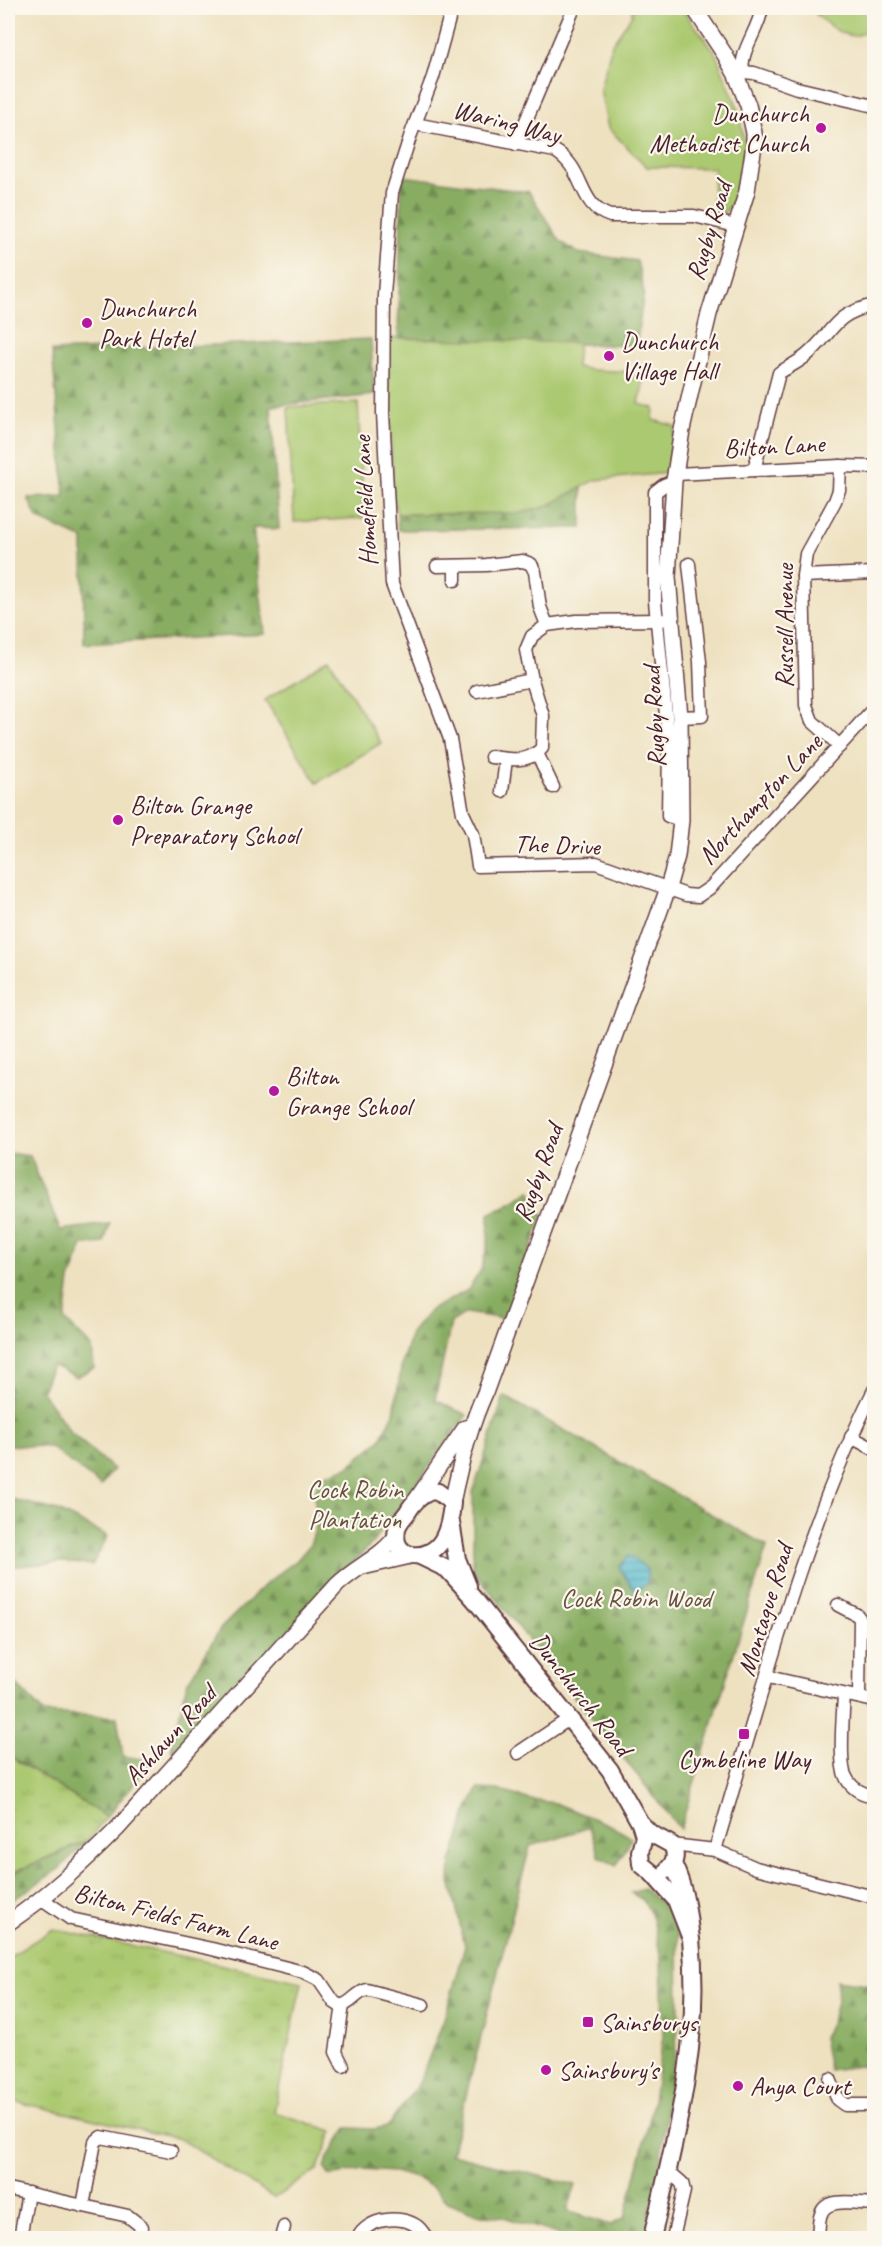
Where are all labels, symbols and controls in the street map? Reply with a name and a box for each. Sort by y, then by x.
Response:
street label: Waring Way [450,93,566,152]
place label: Dunchurch Methodist Church [649,97,810,160]
marker: Dunchurch Methodist Church [814,121,828,135]
street label: Rugby Road [678,174,741,284]
place label: Dunchurch Park Hotel [99,292,197,355]
marker: Dunchurch Park Hotel [80,316,94,330]
place label: Dunchurch Village Hall [621,325,721,388]
marker: Dunchurch Village Hall [602,349,616,363]
street label: Bilton Lane [723,427,828,465]
street label: Homefield Lane [345,433,385,567]
street label: Russell Avenue [768,562,801,688]
street label: Rugby Road [635,662,673,769]
street label: Northampton Lane [691,725,830,872]
place label: Bilton Grange Preparatory School [130,789,303,852]
marker: Bilton Grange Preparatory School [111,813,125,827]
street label: The Drive [514,827,602,863]
place label: Bilton Grange School [286,1060,415,1123]
marker: Bilton Grange School [267,1084,281,1098]
street label: Rugby Road [505,1116,572,1226]
park label: Cock Robin Plantation [307,1473,405,1536]
street label: Montague Road [729,1537,802,1680]
park label: Cock Robin Wood [561,1582,715,1615]
street label: Dunchurch Road [522,1626,642,1765]
street label: Ashlawn Road [116,1675,226,1792]
marker: Cymbeline Way [737,1727,751,1741]
place label: Cymbeline Way [678,1743,812,1776]
street label: Bilton Fields Farm Lane [71,1876,284,1959]
place label: Sainsburys [600,2006,699,2039]
marker: Sainsburys [581,2015,595,2029]
place label: Sainsbury's [558,2054,660,2087]
marker: Sainsbury's [539,2063,553,2077]
place label: Anya Court [750,2070,852,2103]
marker: Anya Court [731,2079,745,2093]

